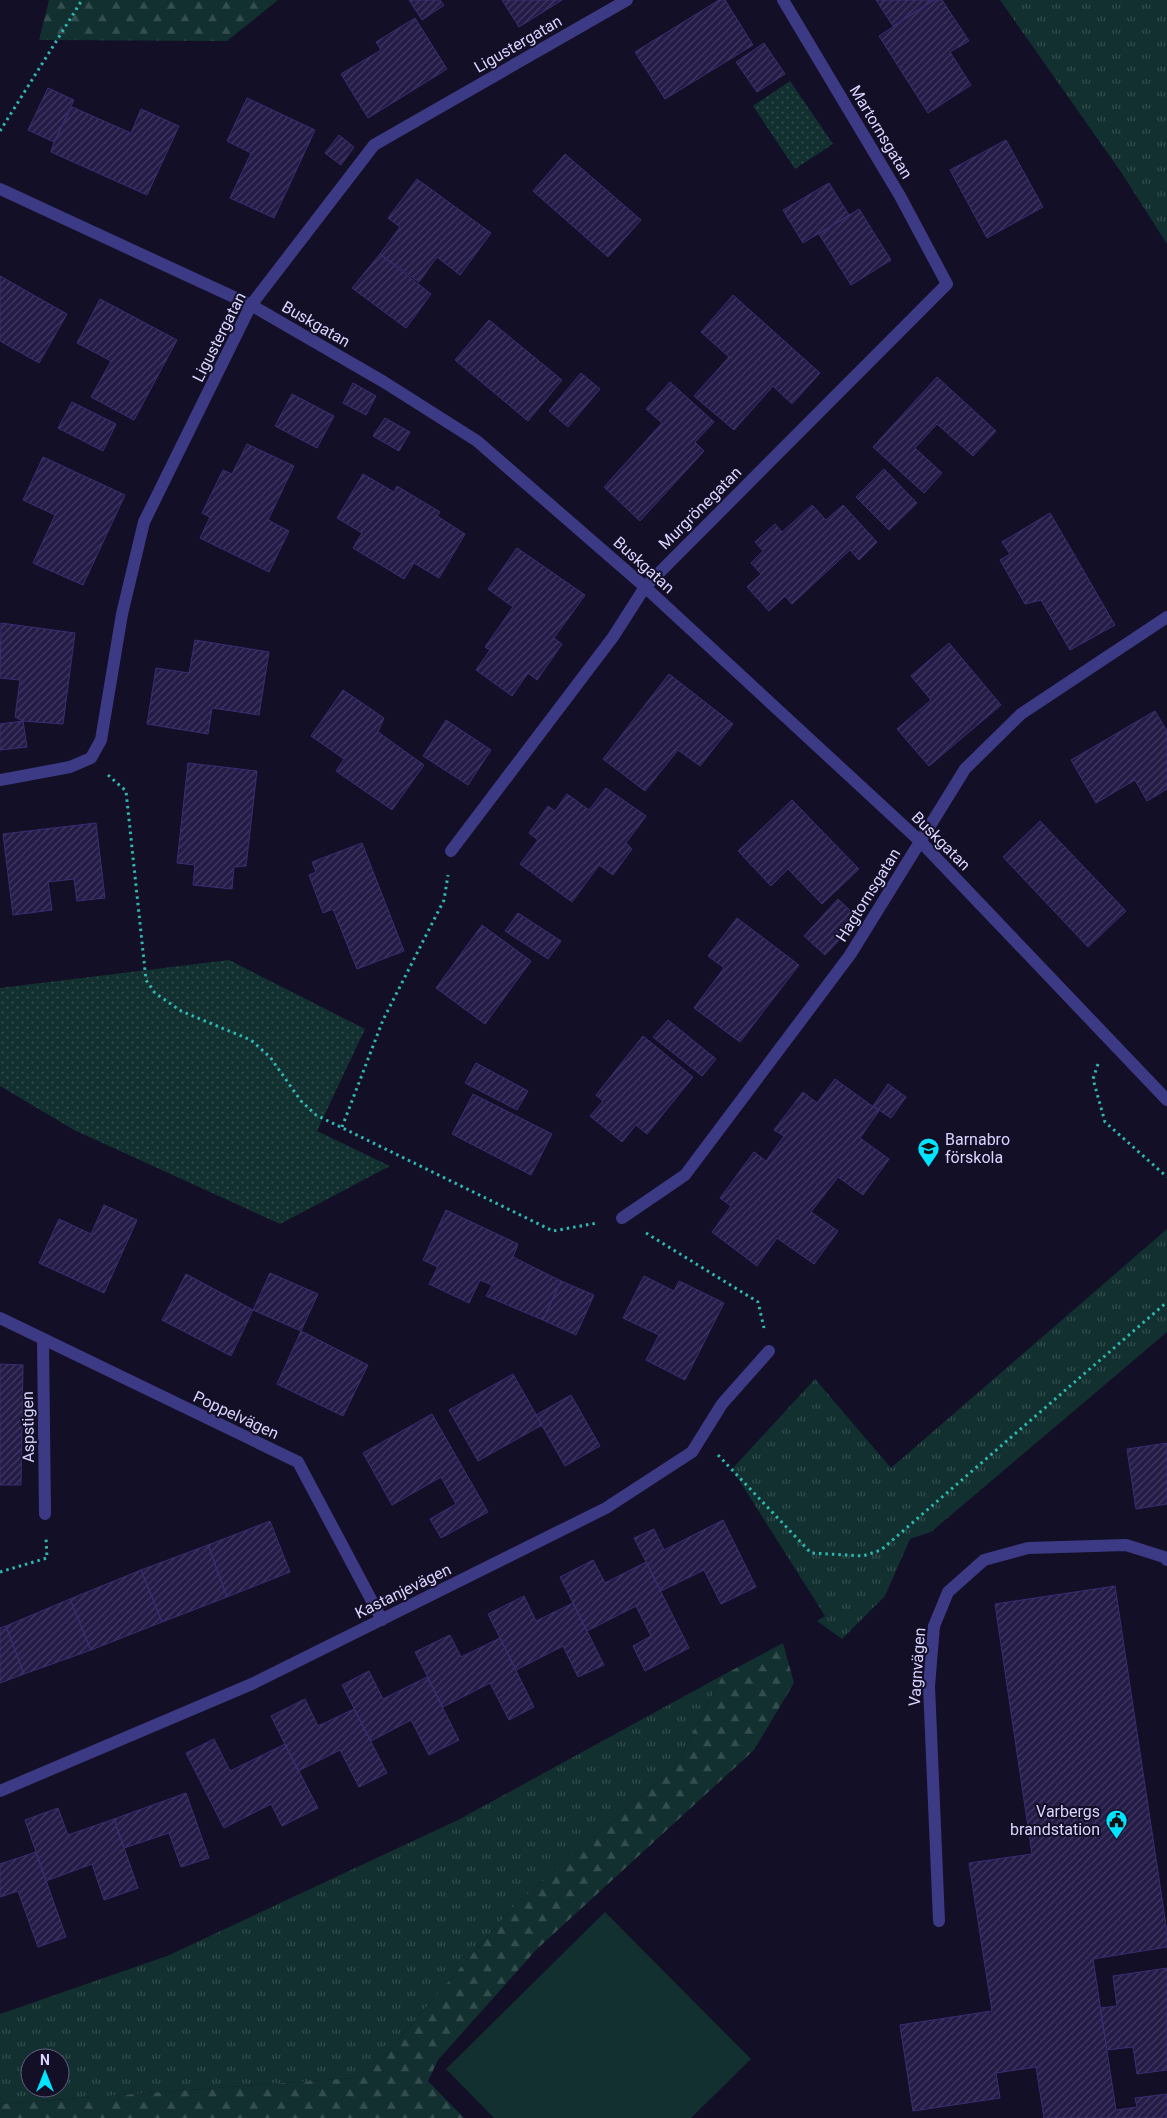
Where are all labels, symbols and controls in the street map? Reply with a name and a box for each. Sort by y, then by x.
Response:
street label: Ligustergatan [471,11,565,77]
street label: Martornsgatan [846,82,916,182]
street label: Ligustergatan [188,289,250,385]
street label: Buskgatan [279,297,353,351]
street label: Murgrönegatan [655,463,745,553]
street label: Buskgatan [610,533,678,597]
street label: Buskgatan [908,808,974,874]
street label: Hagtornsgatan [832,845,904,945]
place label: Barnabro förskola [945,1130,1010,1167]
school or university icon: Barnabro förskola [917,1136,941,1167]
street label: Poppelvägen [190,1387,282,1443]
street label: Aspstigen [18,1391,38,1463]
street label: Kastanjevägen [352,1560,454,1622]
street label: Vagnvägen [905,1627,929,1707]
place label: Varbergs brandstation [1010,1802,1100,1839]
public building icon: Varbergs brandstation [1104,1808,1128,1839]
north arrow [20,2048,70,2098]
text: N [40,2052,50,2068]

